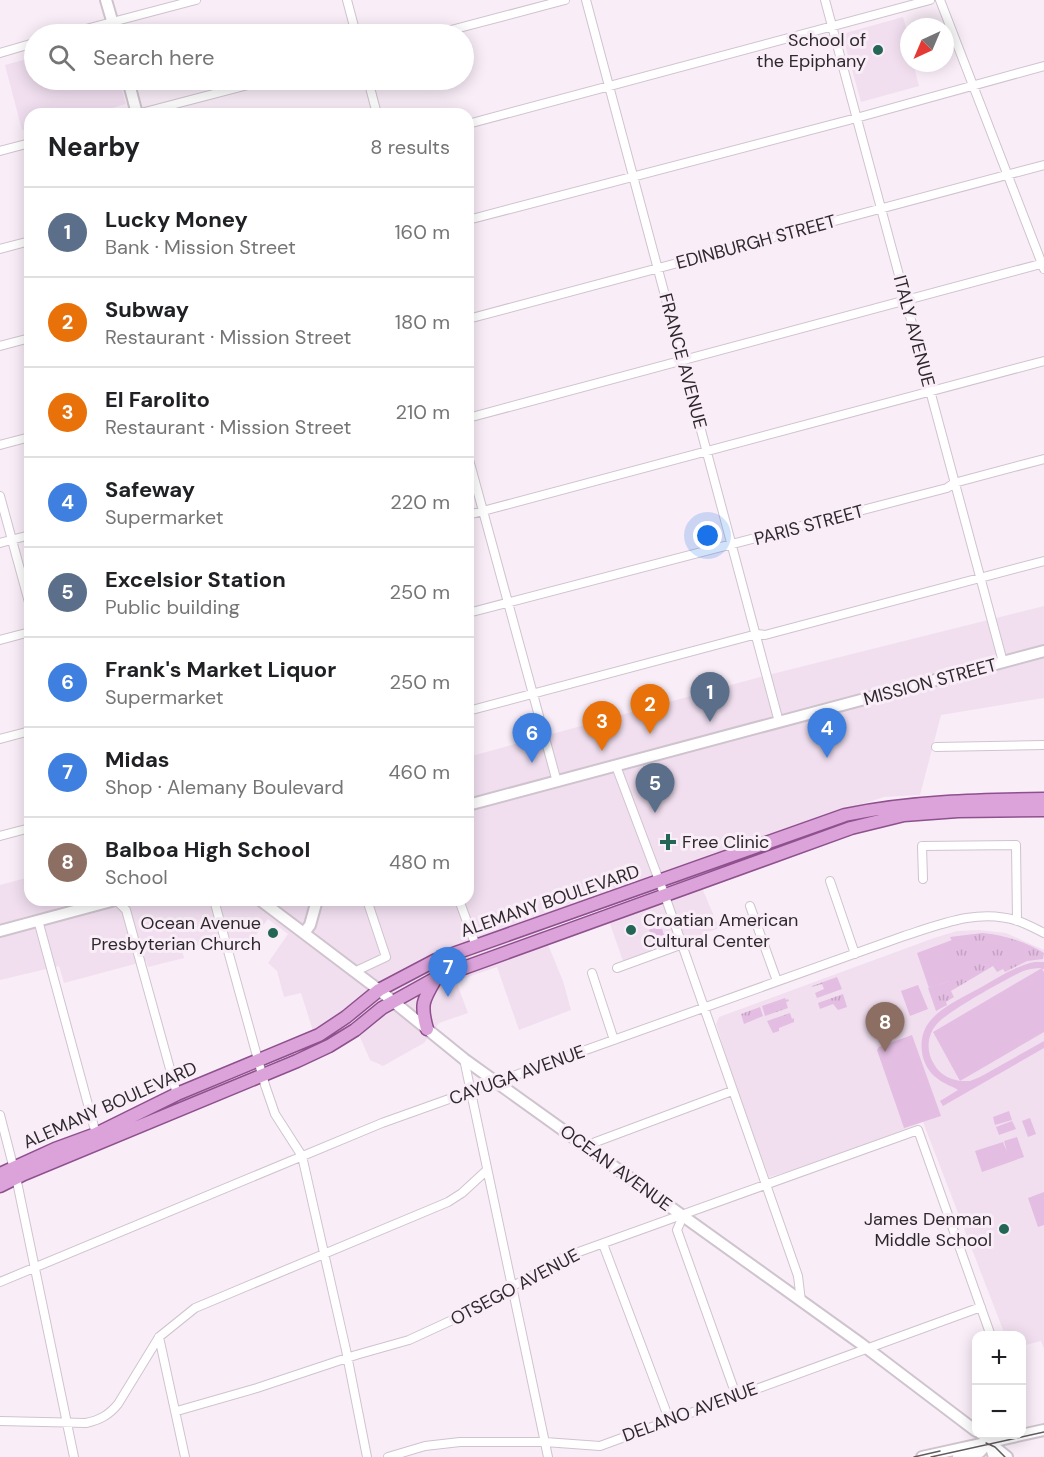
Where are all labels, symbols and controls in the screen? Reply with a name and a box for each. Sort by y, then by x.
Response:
north arrow [900,18,954,72]
search box [24,24,474,90]
place label: School of the Epiphany [756,28,866,73]
icon: search [45,41,78,74]
text: Search here [93,43,214,72]
marker: School of the Epiphany [871,43,885,57]
text: Nearby [48,130,140,164]
text: 8 results [370,134,450,160]
text: Lucky Money [105,205,248,234]
street label: EDINBURGH STREET [673,209,839,275]
text: 1 [64,219,71,245]
text: 160 m [394,219,450,245]
text: Bank · Mission Street [105,234,296,260]
street label: ITALY AVENUE [888,273,940,389]
street label: FRANCE AVENUE [653,291,713,431]
text: Subway [105,295,189,324]
text: 2 [62,309,73,335]
text: 180 m [395,309,450,335]
text: Restaurant · Mission Street [105,324,351,350]
text: El Farolito [105,385,210,414]
text: 3 [61,399,74,425]
text: 210 m [395,399,450,425]
text: Restaurant · Mission Street [105,414,351,440]
text: Safeway [105,475,195,504]
text: 4 [61,489,74,515]
text: 220 m [390,489,450,515]
street label: PARIS STREET [752,499,866,551]
text: Supermarket [105,504,224,530]
your location [693,521,722,550]
text: Excelsior Station [105,565,286,594]
text: 5 [61,579,74,605]
text: 250 m [389,579,450,605]
text: Public building [105,594,240,620]
street label: MISSION STREET [861,653,999,711]
text: Frank's Market Liquor [105,655,336,684]
text: 6 [61,669,74,695]
text: 250 m [389,669,450,695]
pin: 1 [690,672,730,722]
text: Supermarket [105,684,224,710]
pin: 2 [630,684,670,734]
pin: 3 [582,702,622,751]
pin: 4 [808,708,846,758]
pin: 6 [512,714,552,763]
text: Midas [105,745,170,774]
text: 7 [62,759,73,785]
text: 460 m [388,759,450,785]
pin: 5 [636,764,674,813]
text: Shop · Alemany Boulevard [105,774,344,800]
place label: Free Clinic [682,830,769,854]
marker: Free Clinic [659,833,677,851]
text: Balboa High School [105,835,310,864]
text: 8 [61,849,74,875]
text: 480 m [389,849,450,875]
street label: ALEMANY BOULEVARD [457,859,643,943]
text: School [105,864,168,890]
place label: Croatian American Cultural Center [643,908,798,953]
place label: Ocean Avenue Presbyterian Church [91,911,261,956]
marker: Croatian American Cultural Center [624,923,638,937]
marker: Ocean Avenue Presbyterian Church [266,926,280,940]
pin: 7 [428,948,468,997]
pin: 8 [866,1002,904,1052]
street label: CAYUGA AVENUE [446,1039,588,1111]
street label: ALEMANY BOULEVARD [19,1056,201,1154]
street label: OCEAN AVENUE [555,1119,677,1217]
place label: James Denman Middle School [864,1207,992,1252]
marker: James Denman Middle School [997,1222,1011,1236]
street label: OTSEGO AVENUE [446,1243,584,1331]
map controls [972,1331,1026,1439]
button: + [972,1331,1026,1385]
street label: DELANO AVENUE [619,1376,761,1448]
button: − [972,1385,1026,1439]

